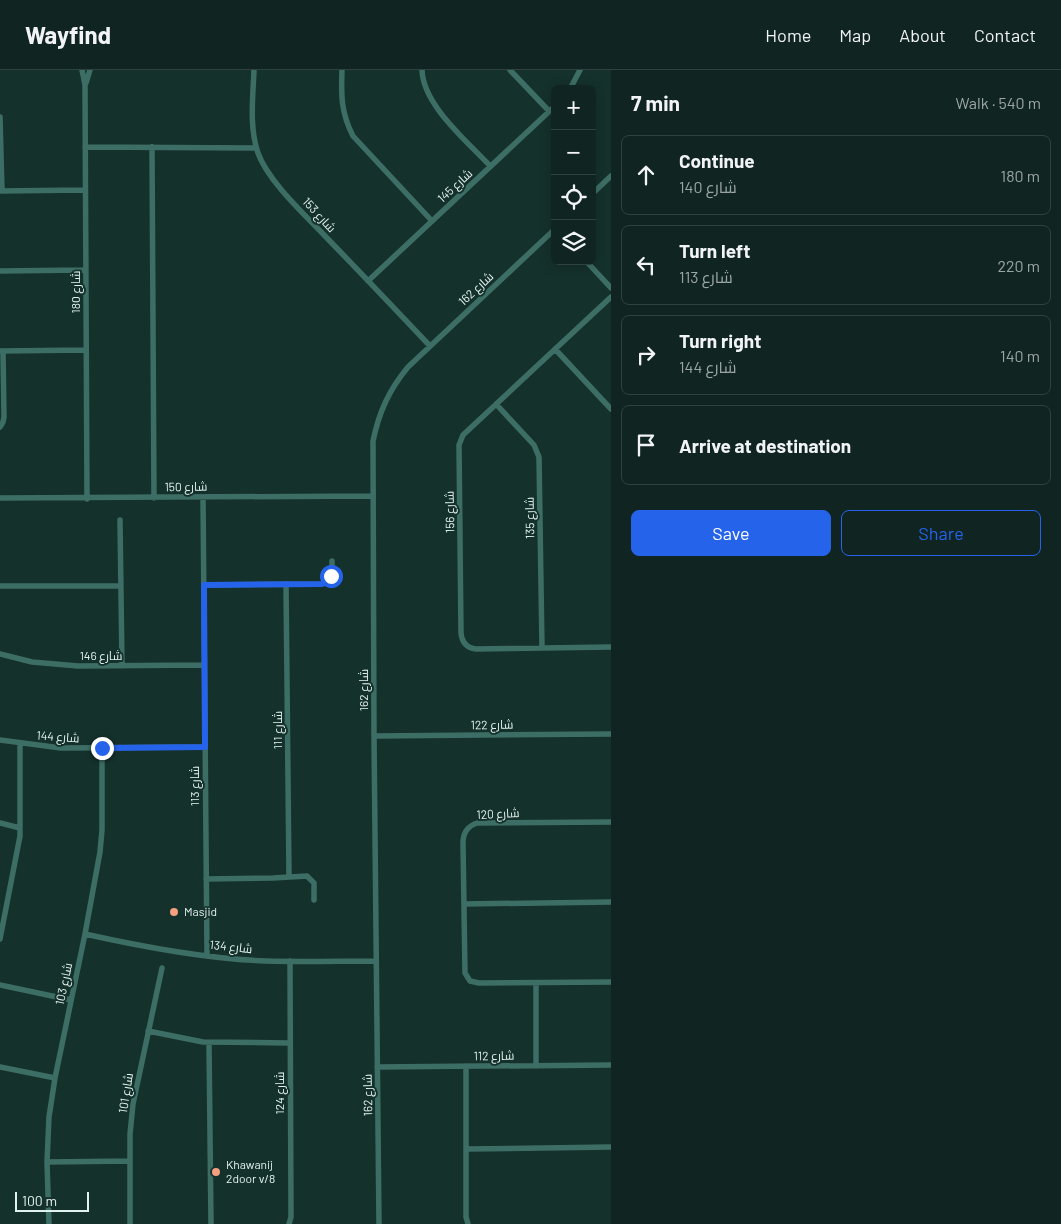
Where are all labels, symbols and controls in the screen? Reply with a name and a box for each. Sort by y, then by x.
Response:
text: Wayfind [25,20,111,49]
text: Home [765,24,811,46]
text: Map [839,24,871,46]
text: About [899,24,946,46]
text: Contact [974,24,1036,46]
map controls [551,85,596,265]
button: + [551,85,596,130]
text: 7 min [631,90,680,115]
text: Walk · 540 m [956,93,1041,112]
button: − [551,130,596,175]
text: Continue [679,149,755,172]
icon: ahead [632,161,660,189]
street label: شارع 145 [434,166,476,206]
text: 180 m [1001,166,1040,185]
button: locate [551,175,596,220]
text: شارع 140 [679,177,737,196]
street label: شارع 153 [299,194,339,236]
button: layers [551,220,596,265]
text: Turn left [679,239,750,262]
icon: left [632,251,660,279]
text: 220 m [997,256,1040,275]
text: شارع 113 [679,267,733,286]
street label: شارع 162 [455,269,497,309]
street label: شارع 180 [68,270,84,313]
text: Turn right [679,329,761,352]
icon: right [632,341,660,369]
text: 140 m [1000,346,1040,365]
text: شارع 144 [679,357,736,376]
icon: arrive [632,431,660,459]
text: Arrive at destination [679,434,851,457]
street label: شارع 150 [164,479,208,495]
street label: شارع 156 [442,491,458,533]
street label: شارع 135 [522,497,538,539]
button: Save [631,510,831,556]
button: Share [841,510,1041,556]
route start [320,565,343,588]
street label: شارع 146 [80,648,122,664]
street label: شارع 162 [356,669,372,711]
street label: شارع 111 [270,711,286,749]
street label: شارع 122 [470,717,514,733]
street label: شارع 144 [36,728,80,746]
route end [91,737,114,760]
street label: شارع 113 [187,766,203,806]
street label: شارع 120 [476,805,520,823]
place label: Masjid [184,904,217,918]
marker: Masjid [168,906,180,918]
street label: شارع 134 [209,937,253,957]
street label: شارع 103 [52,961,76,1007]
street label: شارع 112 [474,1048,514,1064]
street label: شارع 124 [272,1071,288,1114]
street label: شارع 101 [115,1072,137,1114]
street label: شارع 162 [360,1074,376,1116]
place label: Khawanij 2door v/8 [226,1157,275,1185]
marker: Khawanij 2door v/8 [210,1166,222,1178]
scale bar [15,1189,89,1212]
text: 100 m [22,1192,57,1209]

